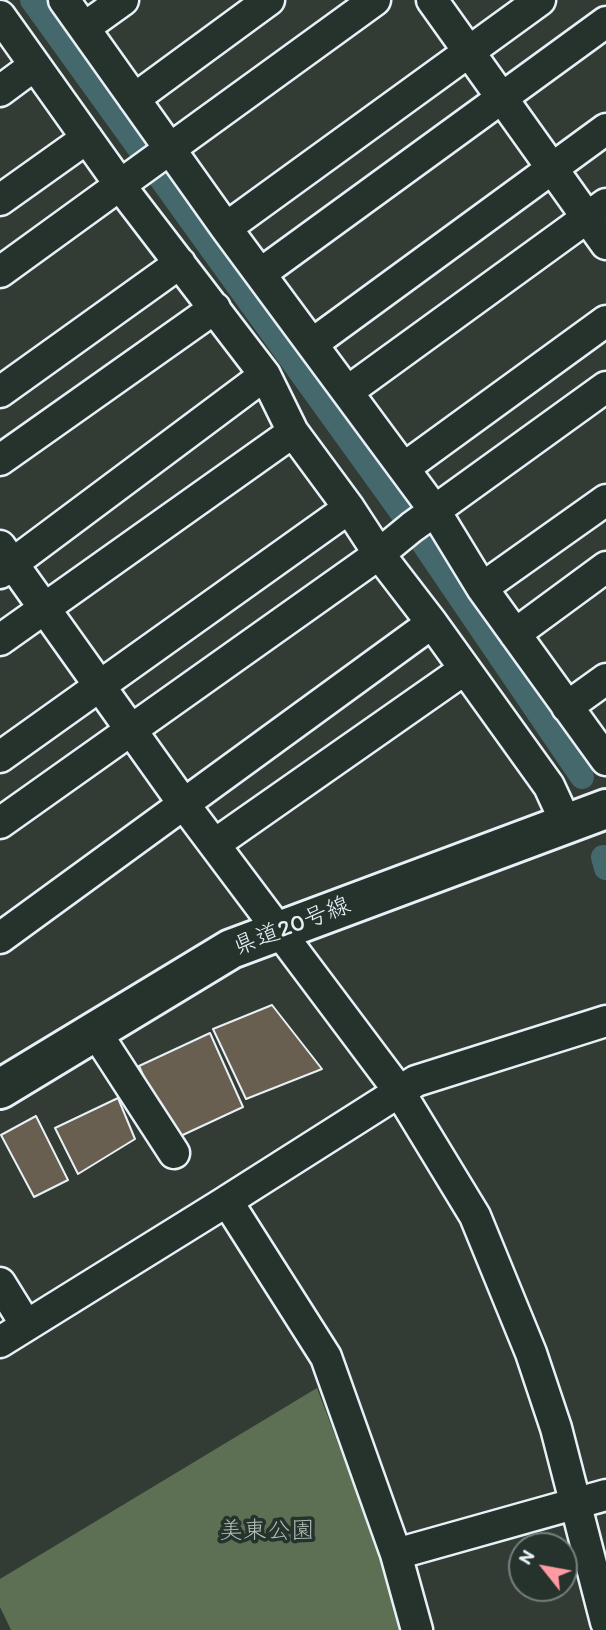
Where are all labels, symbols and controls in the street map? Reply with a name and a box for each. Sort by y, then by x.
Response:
street label: 県道20号線 [229,891,355,963]
park label: 美東公園 [219,1518,315,1546]
north arrow [508,1532,578,1602]
text: N [513,1546,539,1568]

